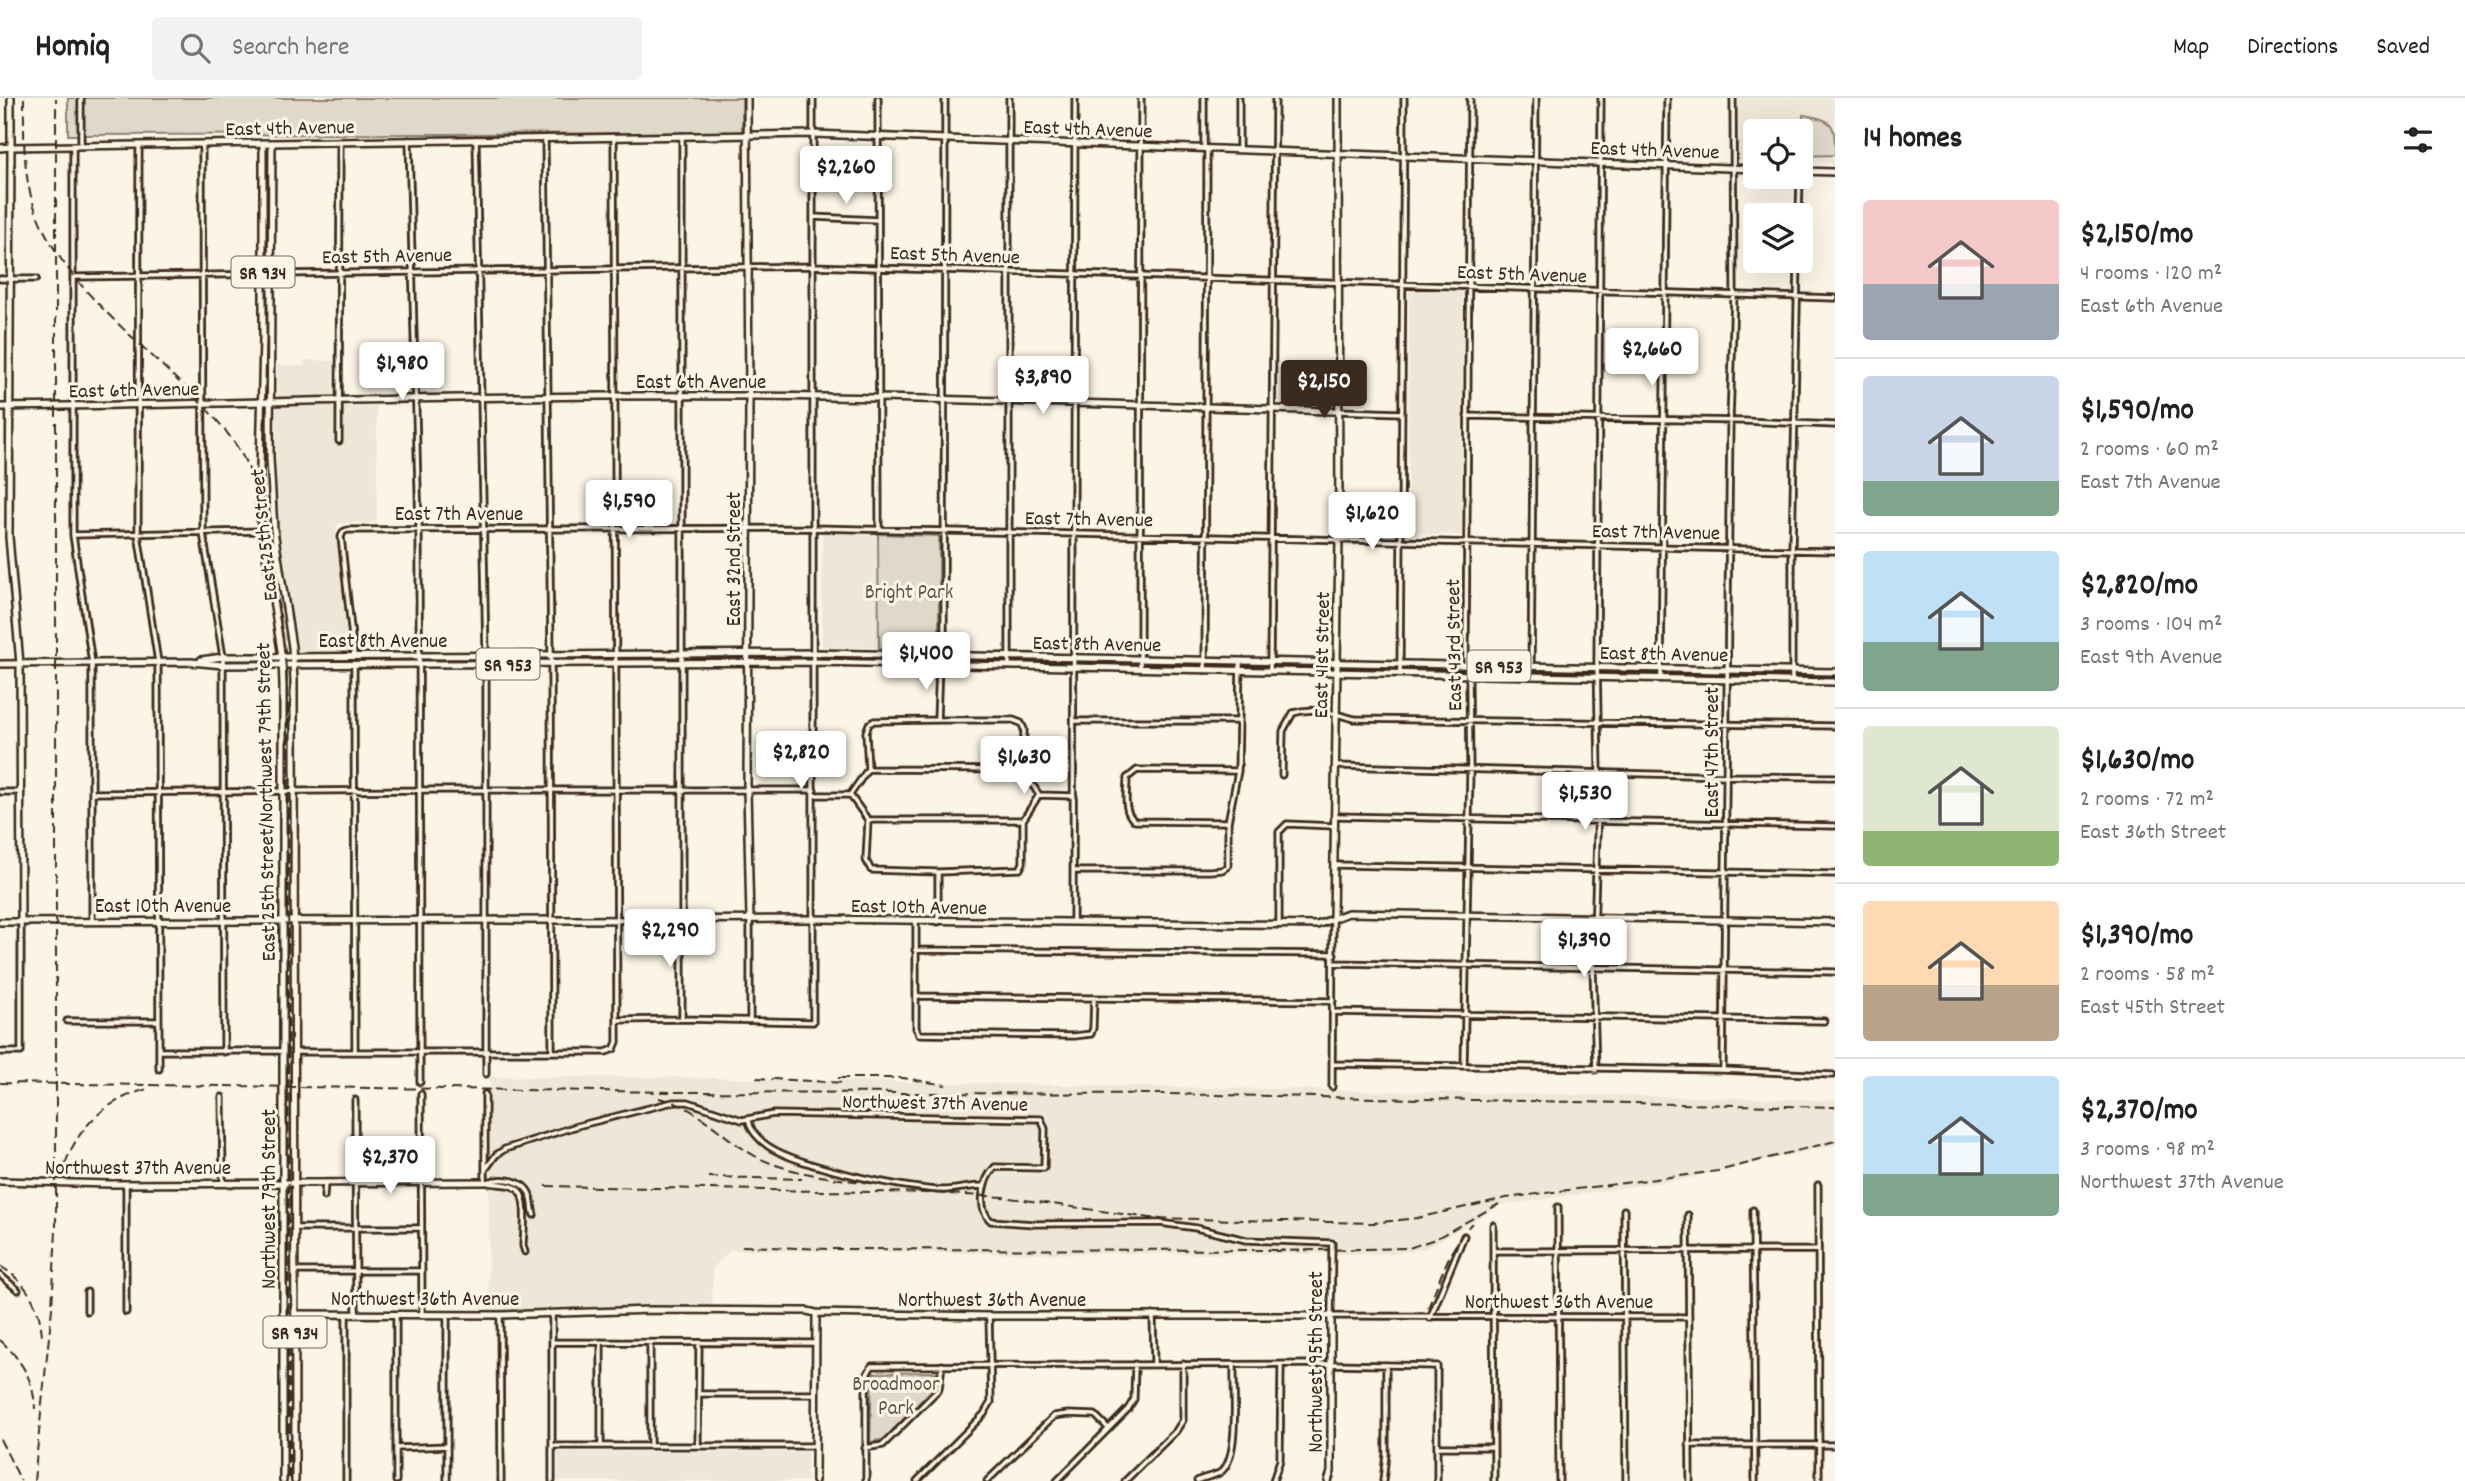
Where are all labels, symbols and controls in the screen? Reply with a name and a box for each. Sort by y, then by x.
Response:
search box [152,17,642,80]
text: Homiq [35,25,110,72]
icon: search [176,29,214,67]
text: Search here [232,30,349,67]
text: Map [2173,31,2209,65]
text: Directions [2247,31,2338,65]
text: Saved [2376,31,2430,65]
street label: East 4th Avenue [225,114,355,146]
street label: East 4th Avenue [1023,114,1153,148]
map controls [1743,119,1813,273]
button: locate [1743,119,1813,189]
text: 14 homes [1863,119,1962,162]
icon: filters [2399,121,2437,159]
street label: East 4th Avenue [1590,135,1720,169]
pin: $2,260 [789,146,903,206]
text: $2,260 [816,152,876,185]
button: layers [1743,203,1813,273]
text: $2,150/mo [2080,215,2193,258]
icon: home [1919,228,2003,312]
street label: East 5th Avenue [889,240,1020,274]
street label: East 5th Avenue [322,242,452,274]
road number: SR 934 [232,256,294,288]
text: 4 rooms · 120 m² [2080,258,2222,291]
street label: East 5th Avenue [1456,259,1587,293]
text: East 6th Avenue [2080,291,2223,324]
pin: $2,660 [1595,328,1709,388]
text: $2,660 [1621,334,1683,367]
pin: $1,980 [345,342,459,402]
text: $1,980 [375,348,429,381]
pin: $3,890 [986,356,1100,416]
pin: $2,150 [1267,360,1381,420]
text: $3,890 [1014,362,1072,395]
text: $2,150 [1297,366,1351,399]
street label: East 6th Avenue [636,369,766,399]
street label: East 6th Avenue [68,376,200,408]
text: $1,590/mo [2080,391,2194,434]
icon: home [1919,404,2003,488]
text: 2 rooms · 60 m² [2080,434,2219,467]
street label: East 25th Street [244,467,288,602]
text: East 7th Avenue [2080,467,2221,500]
pin: $1,590 [572,480,686,540]
text: $1,590 [602,486,656,519]
street label: East 32nd Street [721,491,751,626]
pin: $1,620 [1315,492,1429,552]
text: $1,620 [1345,498,1399,531]
street label: East 7th Avenue [395,501,523,531]
street label: East 7th Avenue [1024,505,1153,537]
street label: East 7th Avenue [1591,518,1720,550]
text: $2,820/mo [2080,566,2198,609]
street label: East 43rd Street [1440,578,1472,711]
park label: Bright Park [865,579,953,609]
icon: home [1919,579,2003,663]
street label: East 41st Street [1308,591,1340,719]
text: 3 rooms · 104 m² [2080,609,2222,642]
street label: East 8th Avenue [319,628,447,658]
street label: East 8th Avenue [1032,630,1162,662]
pin: $1,400 [869,632,983,692]
text: $1,400 [898,638,954,671]
street label: East 8th Avenue [1599,640,1729,672]
street label: East 25th Street/Northwest 79th Street [250,642,286,962]
text: East 9th Avenue [2080,642,2222,675]
road number: SR 953 [476,649,540,680]
road number: SR 953 [1468,650,1530,681]
street label: East 47th Street [1699,686,1729,817]
pin: $2,820 [744,732,858,791]
pin: $1,630 [967,736,1081,796]
text: $2,820 [772,737,830,770]
text: $1,630/mo [2080,741,2194,784]
text: $1,630 [996,742,1052,775]
icon: home [1919,754,2003,838]
pin: $1,530 [1528,772,1642,832]
text: $1,530 [1558,778,1612,811]
text: 2 rooms · 72 m² [2080,784,2214,817]
text: East 36th Street [2080,817,2226,850]
street label: East 10th Avenue [95,893,231,923]
street label: East 10th Avenue [850,893,987,925]
pin: $2,290 [613,910,727,969]
text: $2,290 [640,915,700,948]
text: $1,390/mo [2080,916,2193,959]
pin: $1,390 [1527,920,1641,979]
text: $1,390 [1557,925,1611,958]
icon: home [1919,929,2003,1013]
text: 2 rooms · 58 m² [2080,959,2215,992]
text: East 45th Street [2080,992,2225,1025]
street label: Northwest 37th Avenue [842,1088,1028,1122]
text: $2,370/mo [2080,1091,2198,1134]
icon: home [1919,1104,2003,1188]
street label: Northwest 79th Street [256,1109,286,1289]
text: 3 rooms · 98 m² [2080,1134,2215,1167]
pin: $2,370 [333,1136,447,1196]
text: $2,370 [361,1142,419,1175]
street label: Northwest 37th Avenue [45,1155,231,1185]
text: Northwest 37th Avenue [2080,1167,2284,1200]
street label: Northwest 95th Street [1303,1271,1333,1453]
street label: Northwest 36th Avenue [331,1286,519,1316]
street label: Northwest 36th Avenue [898,1287,1086,1317]
street label: Northwest 36th Avenue [1465,1289,1653,1319]
road number: SR 934 [264,1316,326,1348]
park label: Broadmoor Park [852,1371,940,1425]

